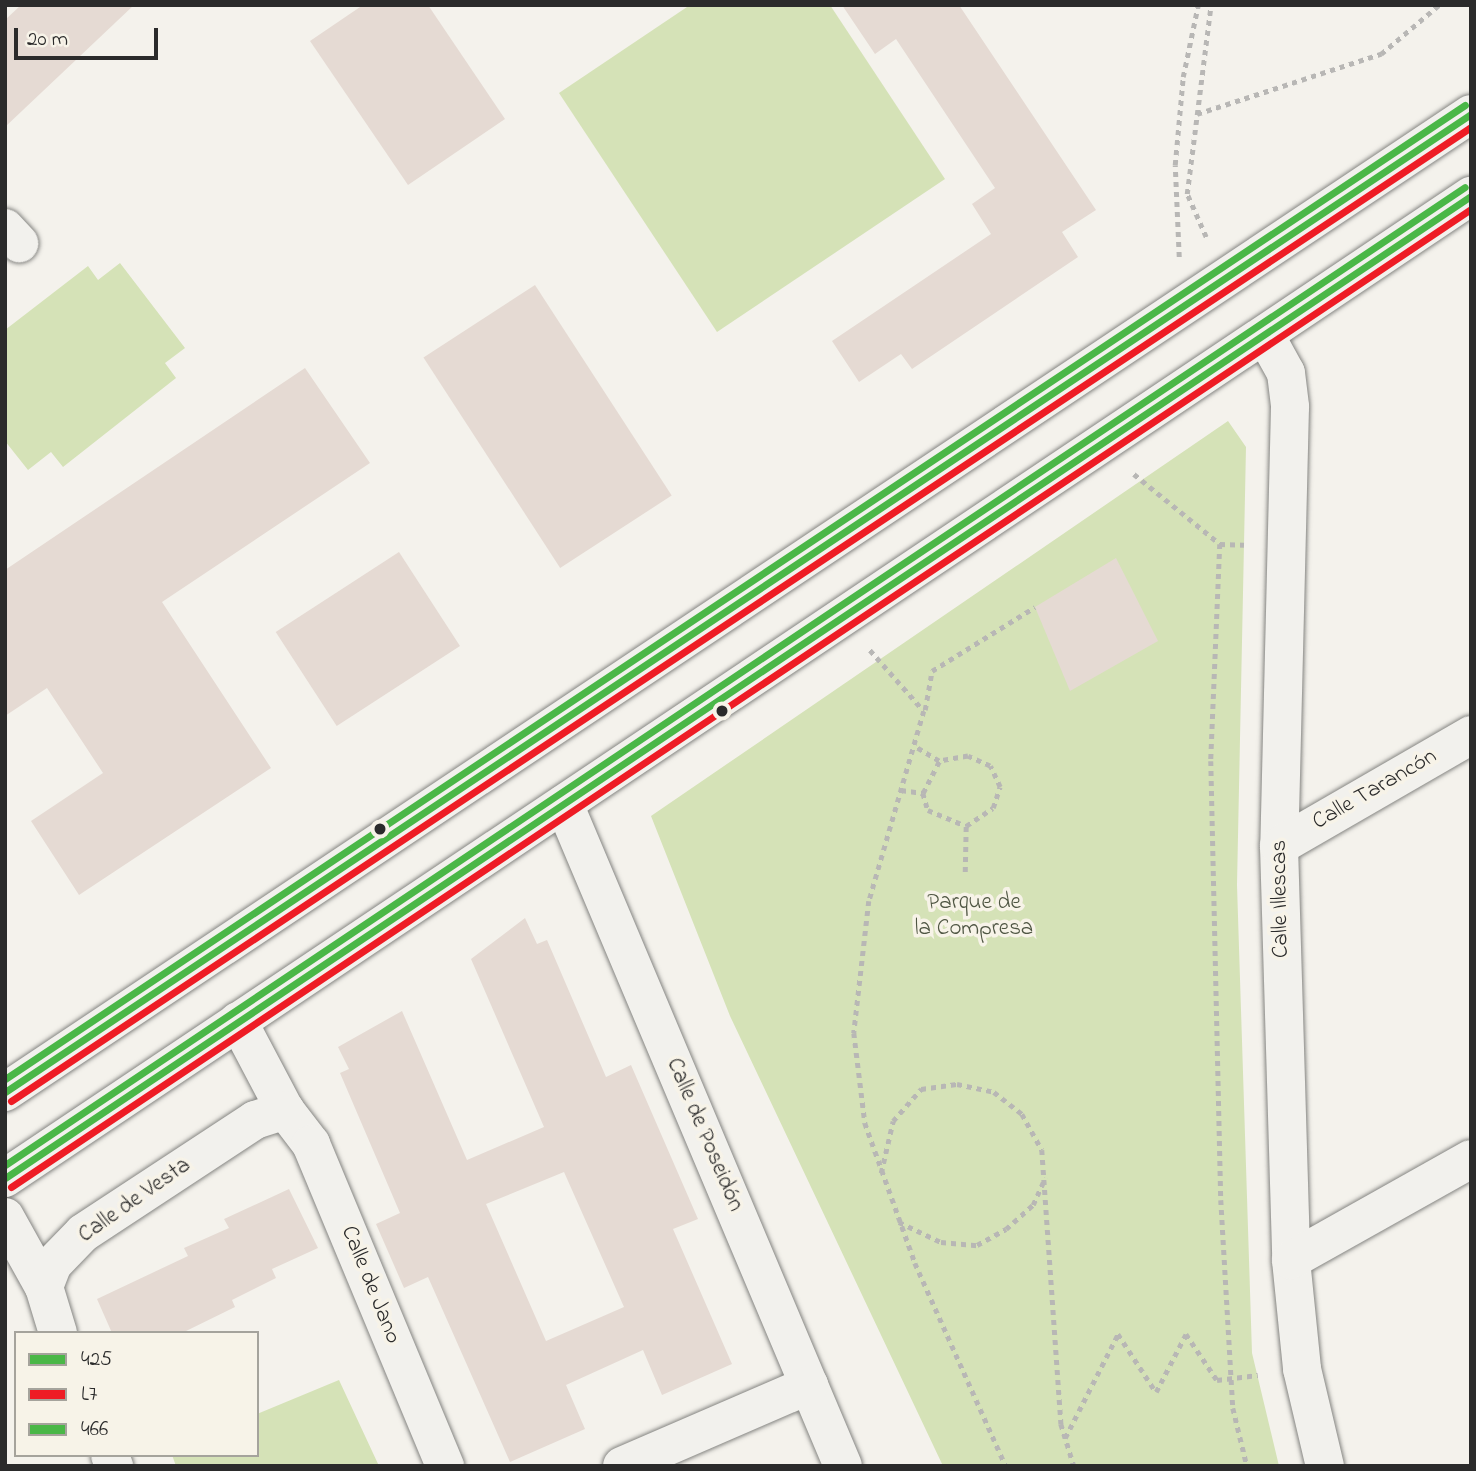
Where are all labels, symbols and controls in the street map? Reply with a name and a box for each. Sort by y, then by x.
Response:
scale bar [18,14,161,58]
text: 20 m [27,25,68,55]
unlabelled marker [715,704,729,718]
street label: Calle Tarancón [1308,743,1442,837]
unlabelled marker [373,822,387,836]
street label: Calle Illescas [1266,840,1296,958]
park label: Parque de la Compresa [915,889,1033,943]
street label: Calle de Poseidón [659,1054,749,1216]
street label: Calle de Vesta [74,1152,196,1250]
street label: Calle de Jano [334,1222,406,1348]
legend [14,1331,259,1457]
text: 425 [81,1345,112,1375]
text: L7 [81,1380,97,1410]
text: 466 [81,1415,108,1445]

